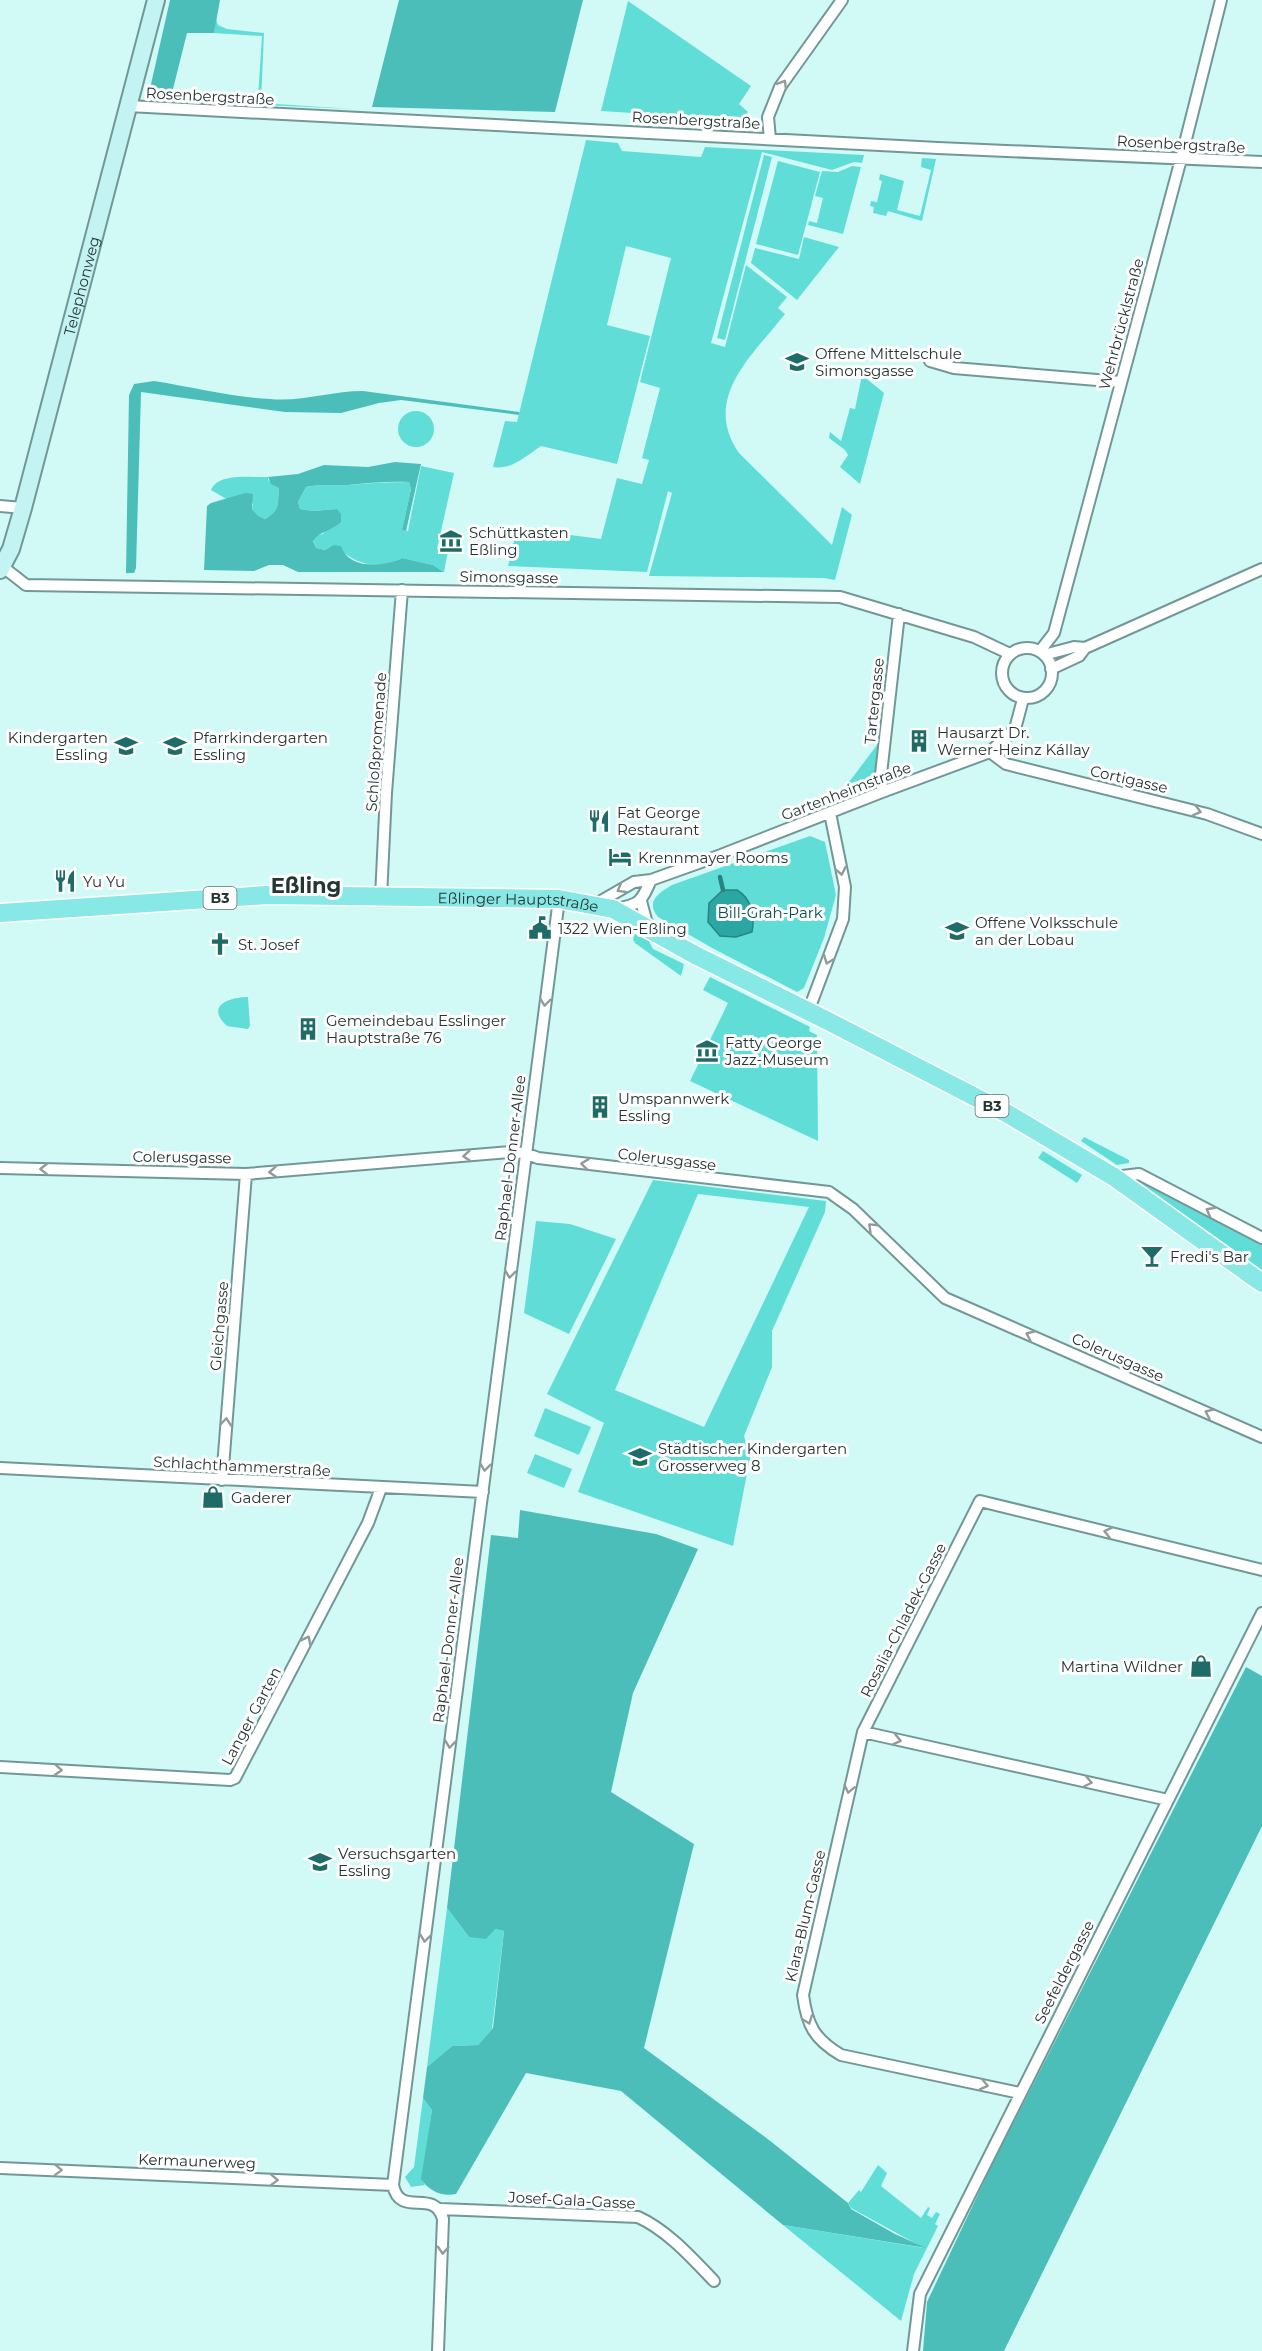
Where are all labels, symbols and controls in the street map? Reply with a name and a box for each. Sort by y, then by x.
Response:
one-way arrow [776,80,788,90]
street label: Rosenbergstraße [145,83,275,109]
street label: Rosenbergstraße [631,107,761,133]
street label: Rosenbergstraße [1116,131,1246,157]
street label: Telephonweg [59,234,103,338]
street label: Wehrbrücklstraße [1094,256,1148,392]
place label: Offene Mittelschule Simonsgasse [815,344,962,380]
school or university icon: Offene Mittelschule Simonsgasse [784,349,810,375]
place label: Schüttkasten Eßling [469,523,569,559]
museum icon: Schüttkasten Eßling [438,528,464,554]
street label: Simonsgasse [459,567,559,587]
street label: Tartergasse [860,657,888,745]
street label: Schloßpromenade [362,672,390,812]
place label: Hausarzt Dr. Werner-Heinz Kállay [937,723,1091,759]
place label: Kindergarten Essling [8,728,108,764]
place label: Pfarrkindergarten Essling [193,728,328,764]
building icon: Hausarzt Dr. Werner-Heinz Kállay [906,728,932,754]
school or university icon: Kindergarten Essling [113,733,139,759]
school or university icon: Pfarrkindergarten Essling [162,733,188,759]
street label: Gartenheimstraße [778,757,914,825]
street label: Cortigasse [1088,761,1170,797]
place label: Fat George Restaurant [617,803,700,839]
one-way arrow [1191,804,1202,816]
restaurant icon: Fat George Restaurant [586,808,612,834]
hotel icon: Krennmayer Rooms [607,844,633,870]
place label: Krennmayer Rooms [638,848,788,867]
one-way arrow [834,865,847,875]
restaurant icon: Yu Yu [52,868,78,894]
place label: Yu Yu [83,872,125,891]
district label: Eßling [271,873,341,898]
one-way arrow [617,882,627,893]
road number: B3 [204,887,236,909]
street label: Eßlinger Hauptstraße [437,888,600,916]
park label: Bill-Grah-Park [717,903,823,922]
place label: Offene Volksschule an der Lobau [975,913,1118,949]
public building icon: 1322 Wien-Eßling [527,915,553,941]
school or university icon: Offene Volksschule an der Lobau [944,918,970,944]
place label: 1322 Wien-Eßling [558,919,687,938]
church icon: St. Josef [207,931,233,957]
place label: St. Josef [238,935,300,954]
one-way arrow [823,953,835,964]
one-way arrow [539,998,552,1007]
place label: Gemeindebau Esslinger Hauptstraße 76 [326,1011,506,1047]
building icon: Gemeindebau Esslinger Hauptstraße 76 [295,1016,321,1042]
place label: Fatty George Jazz-Museum [724,1033,829,1069]
museum icon: Fatty George Jazz-Museum [694,1038,720,1064]
street label: Raphael-Donner-Allee [490,1074,530,1242]
place label: Umspannwerk Essling [618,1089,729,1125]
building icon: Umspannwerk Essling [587,1094,613,1120]
road number: B3 [976,1095,1008,1117]
street label: Colerusgasse [617,1144,717,1174]
street label: Colerusgasse [132,1147,232,1167]
one-way arrow [462,1149,471,1162]
one-way arrow [581,1158,590,1171]
one-way arrow [39,1163,48,1175]
one-way arrow [268,1165,277,1178]
one-way arrow [1205,1207,1216,1219]
one-way arrow [868,1223,879,1234]
bar icon: Fredi's Bar [1139,1243,1165,1269]
place label: Fredi's Bar [1170,1247,1249,1266]
one-way arrow [504,1269,517,1279]
street label: Gleichgasse [206,1280,232,1372]
street label: Colerusgasse [1069,1328,1167,1386]
one-way arrow [1026,1330,1037,1342]
one-way arrow [1204,1408,1215,1420]
one-way arrow [220,1417,233,1426]
place label: Städtischer Kindergarten Grosserweg 8 [658,1439,847,1475]
school or university icon: Städtischer Kindergarten Grosserweg 8 [627,1444,653,1470]
street label: Schlachthammerstraße [153,1452,331,1480]
one-way arrow [480,1463,492,1472]
shop icon: Gaderer [200,1484,226,1510]
place label: Gaderer [231,1488,292,1507]
one-way arrow [1103,1527,1113,1540]
street label: Rosalia-Chladek-Gasse [856,1540,950,1700]
street label: Raphael-Donner-Allee [428,1556,468,1724]
one-way arrow [300,1636,311,1646]
shop icon: Martina Wildner [1188,1653,1214,1679]
place label: Martina Wildner [1061,1657,1183,1676]
street label: Langer Garten [217,1664,285,1768]
one-way arrow [892,1733,902,1746]
one-way arrow [444,1740,456,1749]
one-way arrow [54,1763,63,1776]
one-way arrow [1083,1775,1093,1788]
one-way arrow [843,1784,856,1794]
place label: Versuchsgarten Essling [338,1844,456,1880]
street label: Klara-Blum-Gasse [781,1848,829,1984]
school or university icon: Versuchsgarten Essling [307,1849,333,1875]
street label: Seefeldergasse [1030,1917,1098,2027]
one-way arrow [419,1933,431,1942]
one-way arrow [801,2014,814,2025]
one-way arrow [978,2077,988,2090]
street label: Kermaunerweg [138,2149,256,2173]
one-way arrow [54,2164,63,2177]
one-way arrow [270,2173,279,2186]
street label: Josef-Gala-Gasse [507,2187,636,2213]
one-way arrow [436,2245,449,2254]

